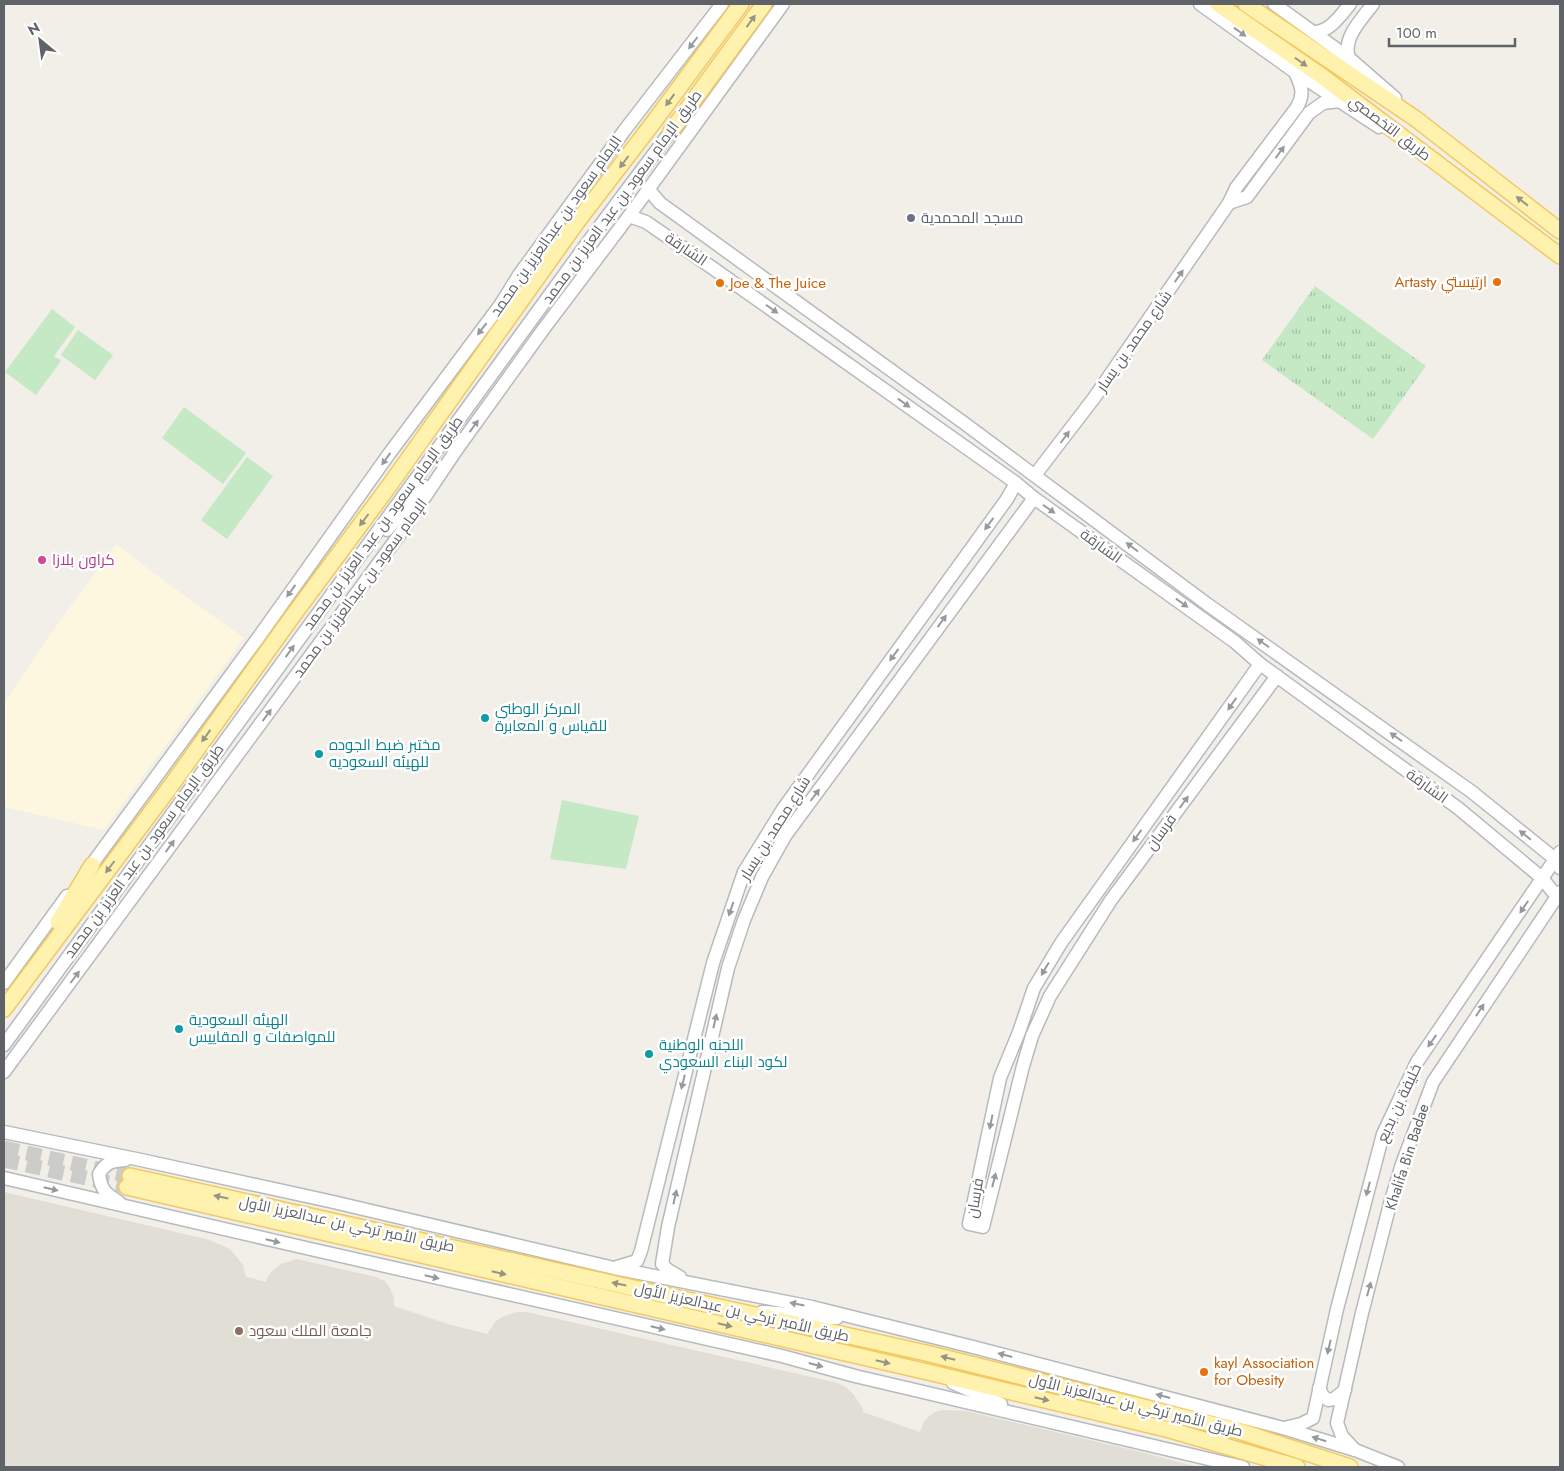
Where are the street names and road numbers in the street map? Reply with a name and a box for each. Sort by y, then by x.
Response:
street label: طريق الإمام سعود بن عبد العزيز بن محمد [537,85,707,309]
street label: طريق التخصصي [1344,90,1436,167]
street label: الإمام سعود بن عبدالعزيز بن محمد [485,131,627,321]
street label: الشارقة [660,227,712,271]
street label: شارع محمد بن يسار [1090,286,1177,397]
street label: طريق الإمام سعود بن عبد العزيز بن محمد [298,411,468,635]
street label: الإمام سعود بن عبدالعزيز بن محمد [287,494,433,682]
street label: الشارقة [1075,523,1127,569]
street label: طريق الإمام سعود بن عبد العزيز بن محمد [59,739,229,963]
street label: الشارقة [1401,763,1453,809]
street label: شارع محمد بن يسار [734,772,816,885]
street label: فرسان [1140,809,1182,855]
street label: خليفة بن بديع [1371,1060,1427,1146]
street label: Khalifa Bin Badae [1379,1101,1435,1213]
street label: فرسان [961,1176,989,1220]
street label: طريق الأمير تركي بن عبدالعزيز الأول [237,1190,457,1259]
street label: طريق الأمير تركي بن عبدالعزيز الأول [632,1277,852,1348]
street label: طريق الأمير تركي بن عبدالعزيز الأول [1026,1368,1245,1443]

